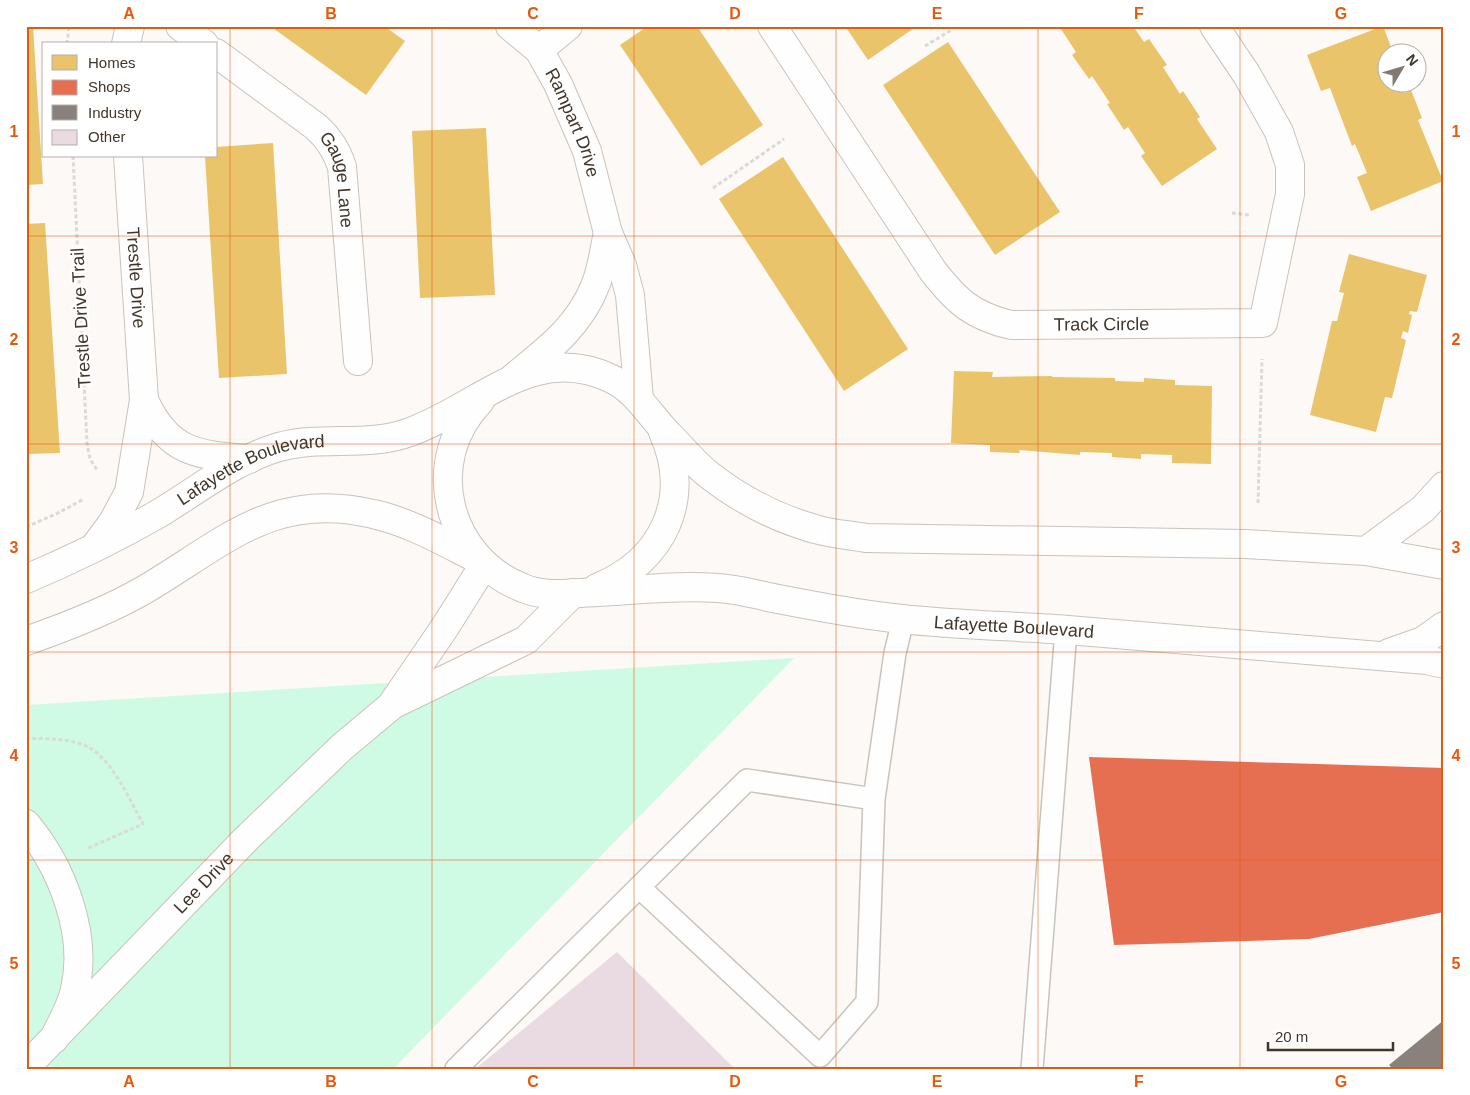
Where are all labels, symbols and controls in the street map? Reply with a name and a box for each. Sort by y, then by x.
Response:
text: A [123,5,135,22]
text: B [325,5,337,22]
text: C [527,5,539,22]
text: D [729,5,741,22]
text: E [932,5,943,22]
text: F [1134,5,1144,22]
text: G [1335,5,1347,22]
legend [42,42,218,158]
north arrow [1378,42,1428,92]
text: N [1403,51,1422,69]
text: Homes [88,54,136,71]
street label: Rampart Drive [541,65,603,179]
text: Shops [88,78,131,95]
text: Industry [88,104,142,121]
text: 1 [10,123,19,140]
text: 1 [1452,123,1461,140]
text: Other [88,128,126,145]
street label: Gauge Lane [316,128,357,228]
street label: Trestle Drive [123,226,149,329]
street label: Trestle Drive Trail [67,247,95,389]
street label: Track Circle [1054,314,1149,335]
text: 2 [10,331,19,348]
text: 2 [1452,331,1461,348]
street label: Lafayette Boulevard [173,431,325,509]
text: 3 [10,539,19,556]
text: 3 [1452,539,1461,556]
street label: Lafayette Boulevard [933,612,1095,642]
text: 4 [10,747,19,764]
text: 4 [1452,747,1461,764]
street label: Lee Drive [170,848,238,917]
text: 5 [10,955,19,972]
text: 5 [1452,955,1461,972]
scale bar [1268,1020,1392,1052]
text: 20 m [1275,1028,1308,1045]
text: A [123,1073,135,1090]
text: B [325,1073,337,1090]
text: C [527,1073,539,1090]
text: D [729,1073,741,1090]
text: E [932,1073,943,1090]
text: F [1134,1073,1144,1090]
text: G [1335,1073,1347,1090]

